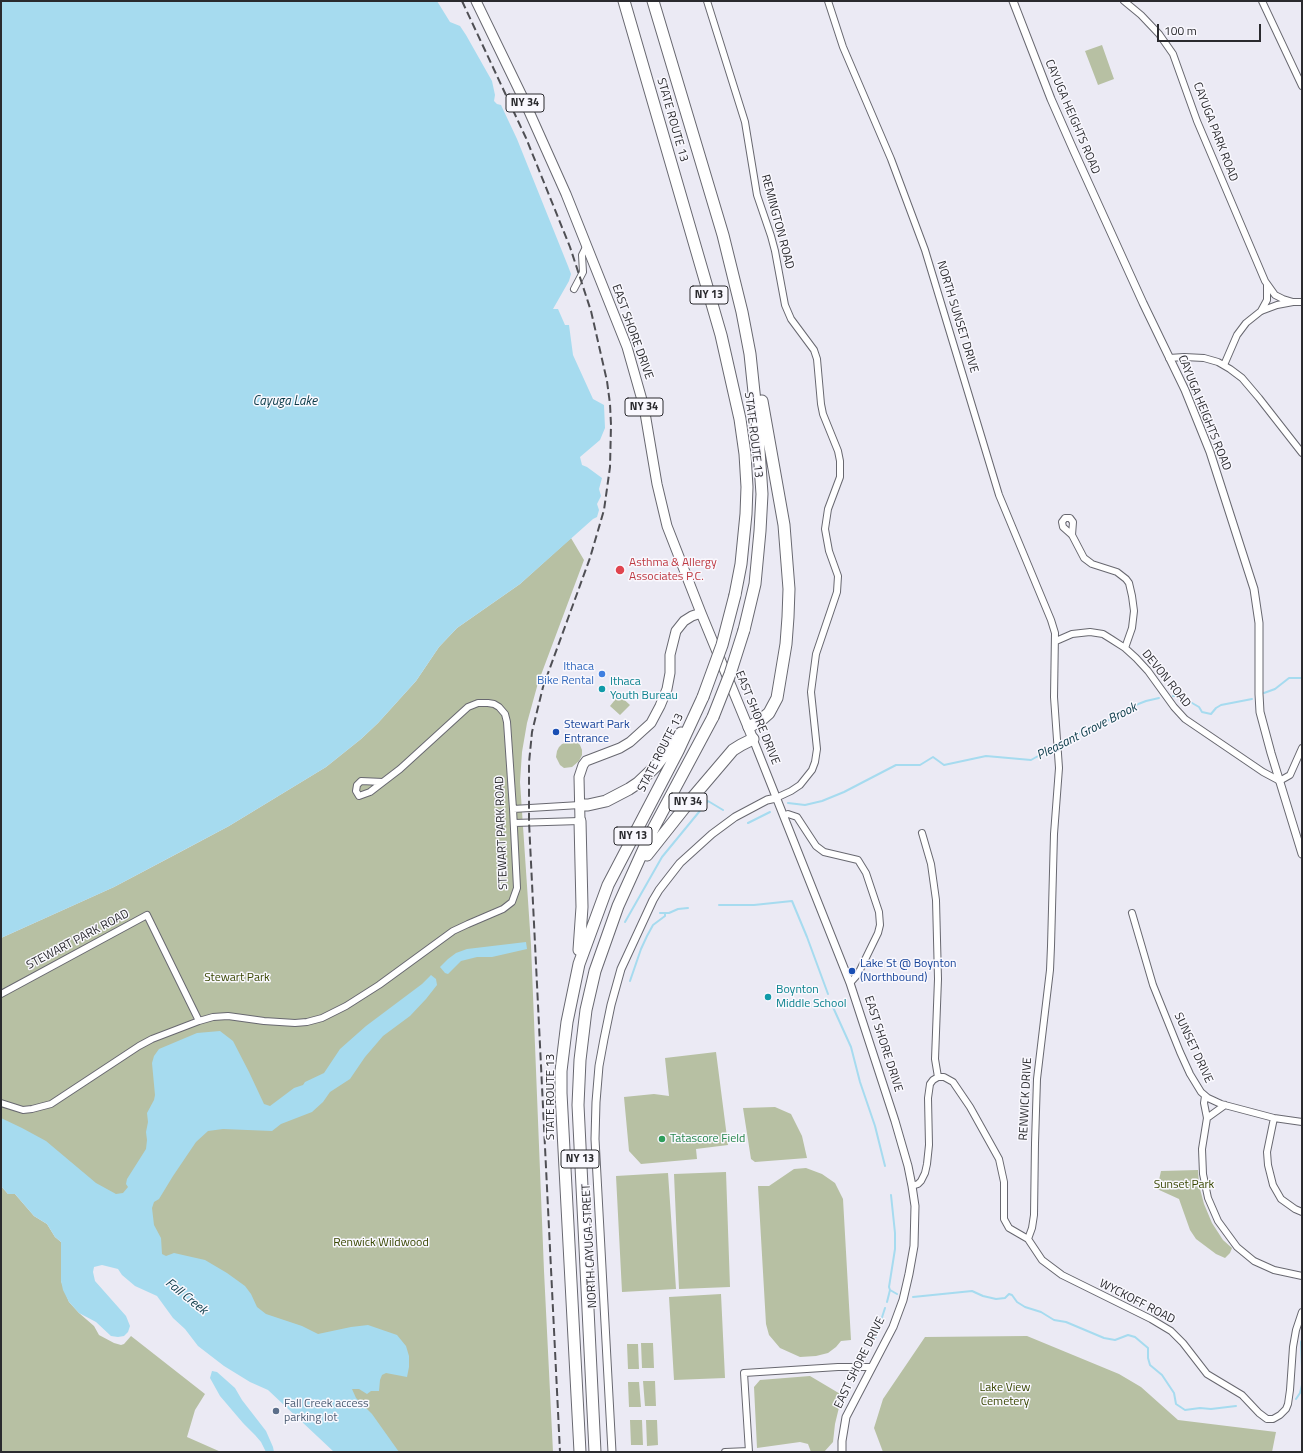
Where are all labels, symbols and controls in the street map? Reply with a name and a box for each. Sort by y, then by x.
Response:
scale bar [1159,16,1263,42]
text: 100 m [1164,21,1197,40]
street label: CAYUGA HEIGHTS ROAD [1041,57,1103,177]
street label: STATE ROUTE 13 [653,76,691,164]
street label: CAYUGA PARK ROAD [1189,80,1241,184]
road number: NY 34 [506,94,544,112]
street label: REMINGTON ROAD [757,173,797,271]
street label: NORTH SUNSET DRIVE [933,259,981,375]
street label: EAST SHORE DRIVE [608,283,656,381]
road number: NY 13 [690,286,728,304]
street label: CAYUGA HEIGHTS ROAD [1174,353,1234,473]
street label: STATE ROUTE 13 [741,391,765,479]
water label: Cayuga Lake [253,394,317,410]
road number: NY 34 [625,398,663,416]
place label: Asthma & Allergy Associates P.C. [629,556,717,584]
marker: Asthma & Allergy Associates P.C. [614,564,626,576]
street label: DEVON ROAD [1138,647,1194,711]
place label: Ithaca Bike Rental [537,660,594,688]
marker: Ithaca Bike Rental [597,669,607,679]
street label: EAST SHORE DRIVE [732,669,782,767]
place label: Ithaca Youth Bureau [610,675,678,703]
marker: Ithaca Youth Bureau [597,684,607,694]
water label: Pleasant Grove Brook [1034,700,1140,764]
street label: STATE ROUTE 13 [635,711,687,795]
place label: Stewart Park Entrance [564,718,630,746]
marker: Stewart Park Entrance [551,727,561,737]
street label: STEWART PARK ROAD [493,776,511,890]
road number: NY 34 [669,793,707,811]
road number: NY 13 [614,827,652,845]
street label: STEWART PARK ROAD [24,907,132,973]
place label: Lake St @ Boynton (Northbound) [860,957,956,985]
marker: Lake St @ Boynton (Northbound) [847,966,857,976]
park label: Stewart Park [204,971,270,985]
place label: Boynton Middle School [776,983,846,1011]
marker: Boynton Middle School [763,992,773,1002]
street label: EAST SHORE DRIVE [861,994,905,1094]
street label: SUNSET DRIVE [1170,1010,1216,1086]
street label: STATE ROUTE 13 [544,1054,558,1140]
street label: RENWICK DRIVE [1017,1057,1035,1141]
place label: Tatascore Field [670,1132,745,1146]
marker: Tatascore Field [657,1134,667,1144]
road number: NY 13 [561,1150,599,1168]
park label: Sunset Park [1154,1178,1214,1192]
street label: NORTH CAYUGA STREET [580,1183,600,1309]
park label: Renwick Wildwood [333,1236,429,1250]
water label: Fall Creek [162,1275,210,1319]
street label: WYCKOFF ROAD [1097,1277,1177,1327]
street label: EAST SHORE DRIVE [832,1315,888,1411]
park label: Lake View Cemetery [980,1381,1030,1409]
place label: Fall Creek access parking lot [284,1397,369,1425]
marker: Fall Creek access parking lot [271,1406,281,1416]

